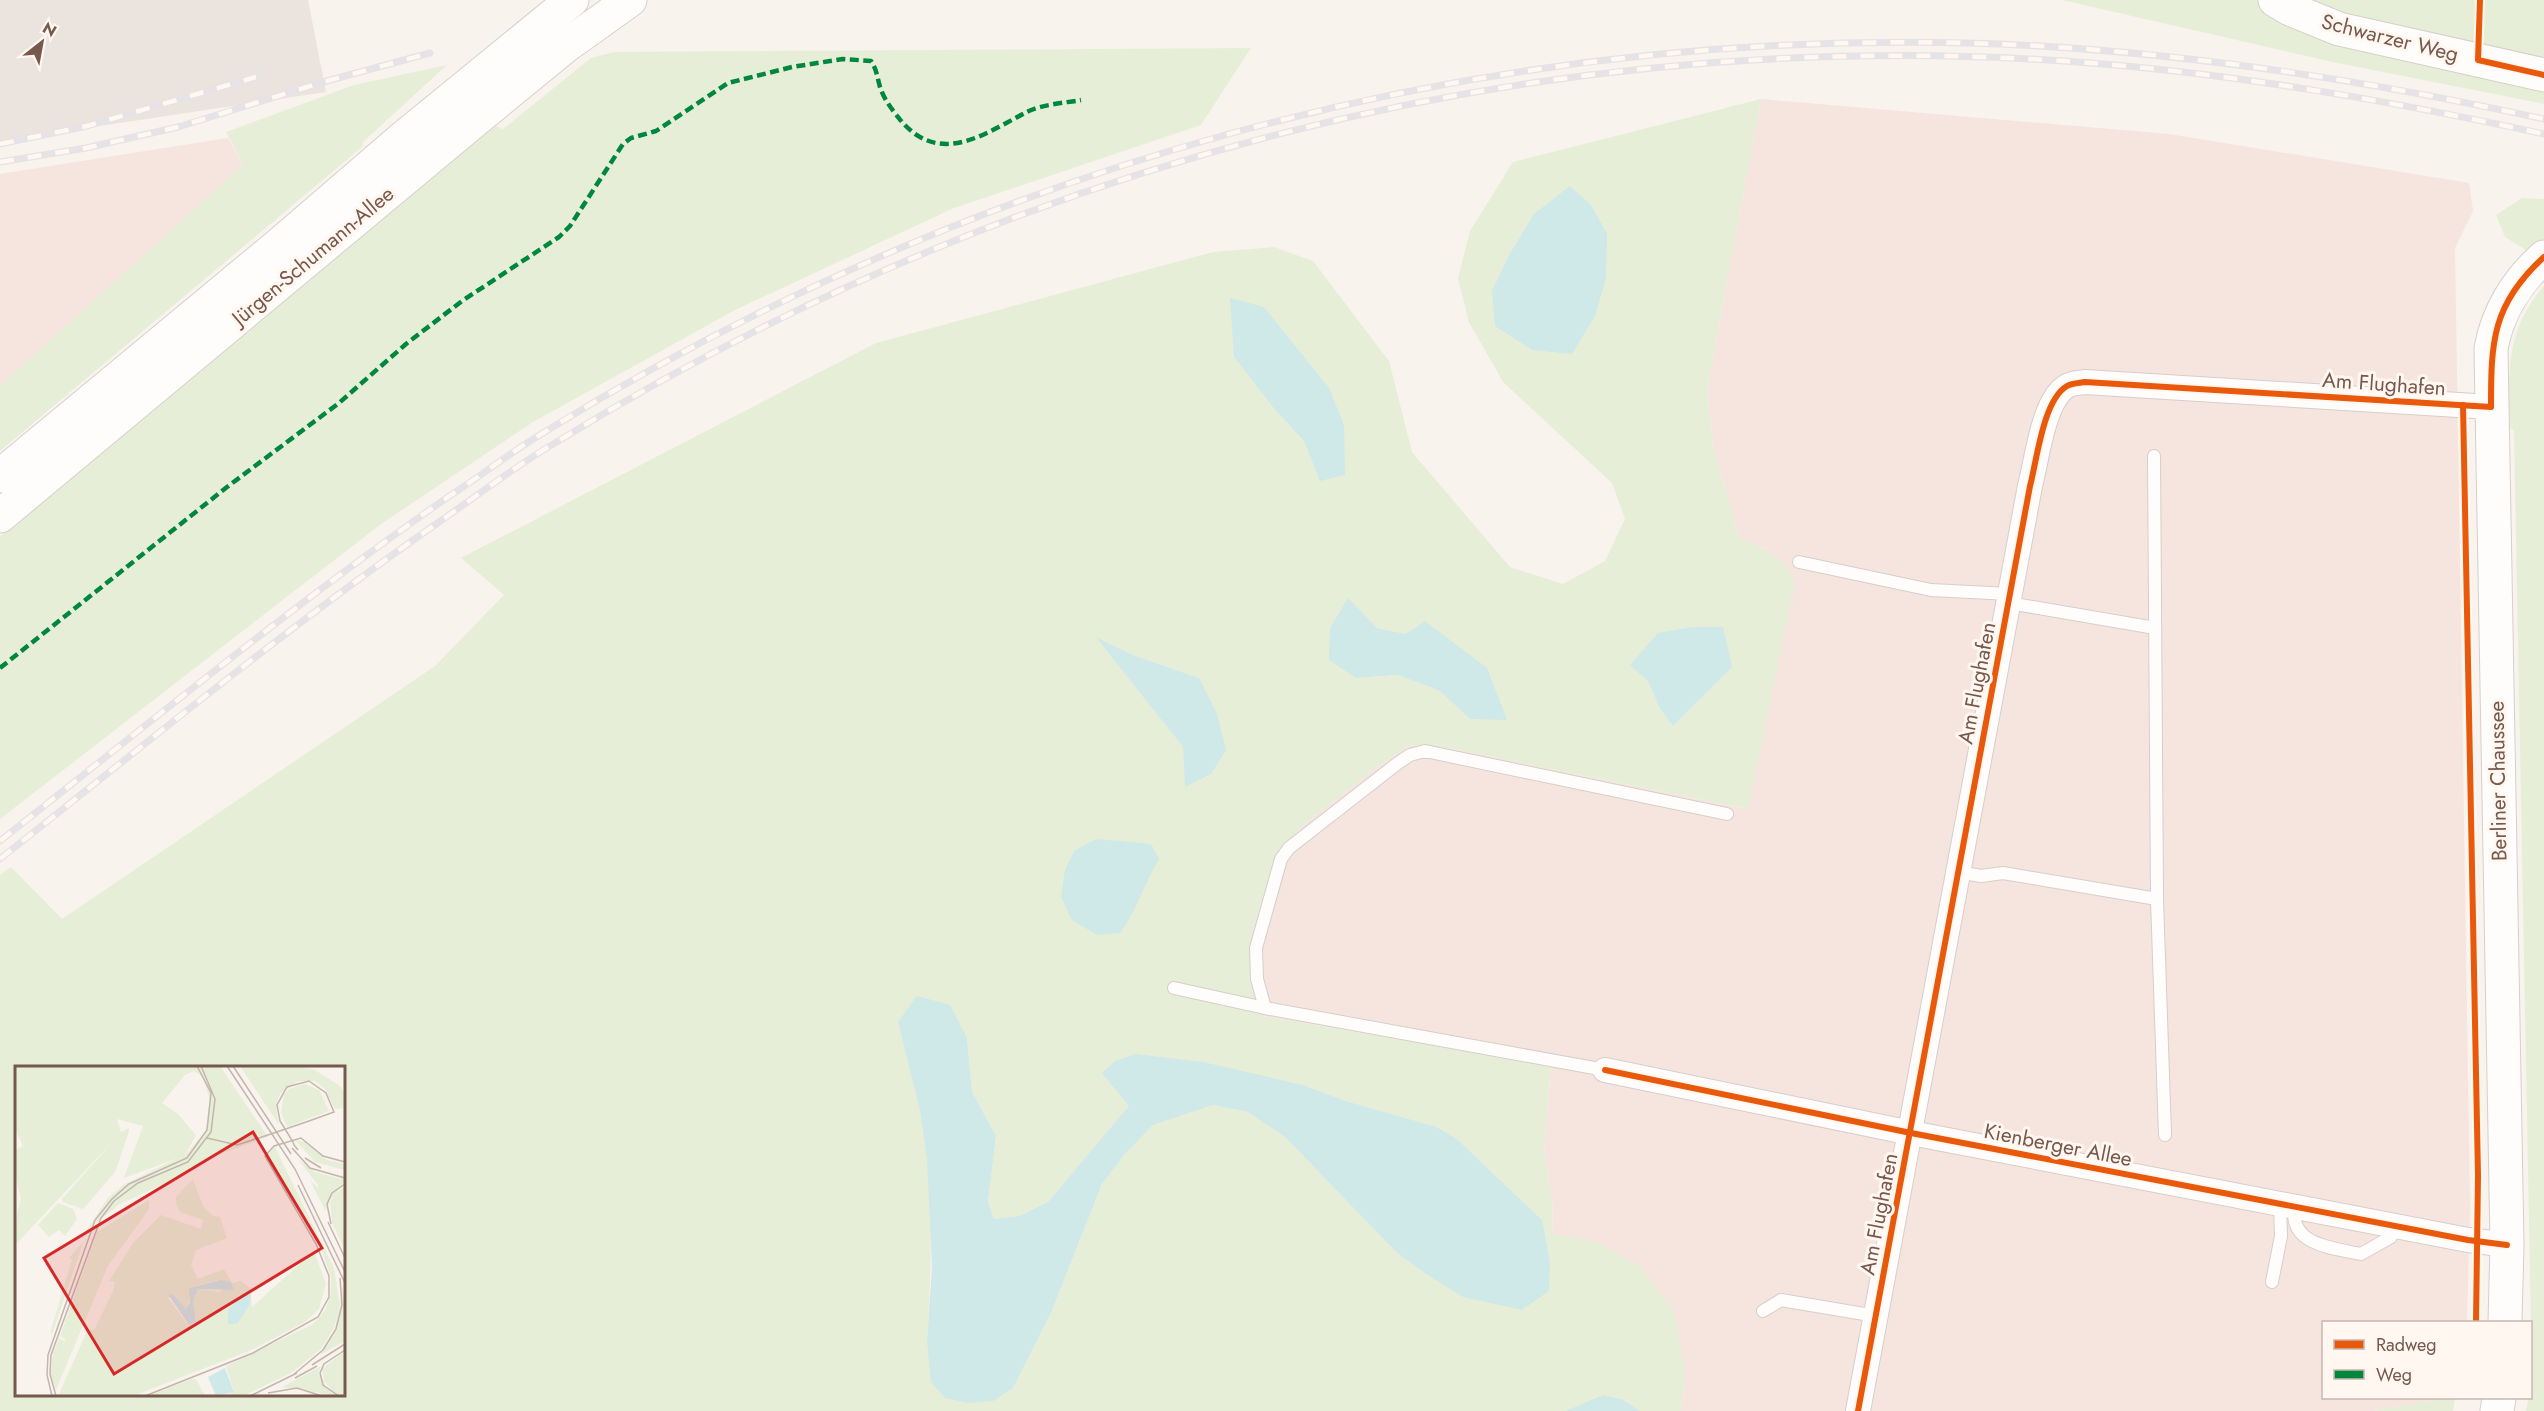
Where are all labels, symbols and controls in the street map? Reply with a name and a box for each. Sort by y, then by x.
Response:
street label: Schwarzer Weg [2318,6,2462,70]
north arrow [12,12,72,72]
text: N [38,16,61,43]
street label: Jürgen-Schumann-Allee [223,179,400,335]
street label: Am Flughafen [2321,365,2447,403]
street label: Am Flughafen [1950,619,2004,747]
street label: Berliner Chaussee [2482,700,2514,861]
inset map [15,1066,345,1396]
street label: Kienberger Allee [1981,1116,2135,1174]
street label: Am Flughafen [1852,1150,1906,1278]
legend [2322,1321,2532,1399]
text: Radweg [2376,1332,2437,1358]
text: Weg [2376,1362,2412,1388]

